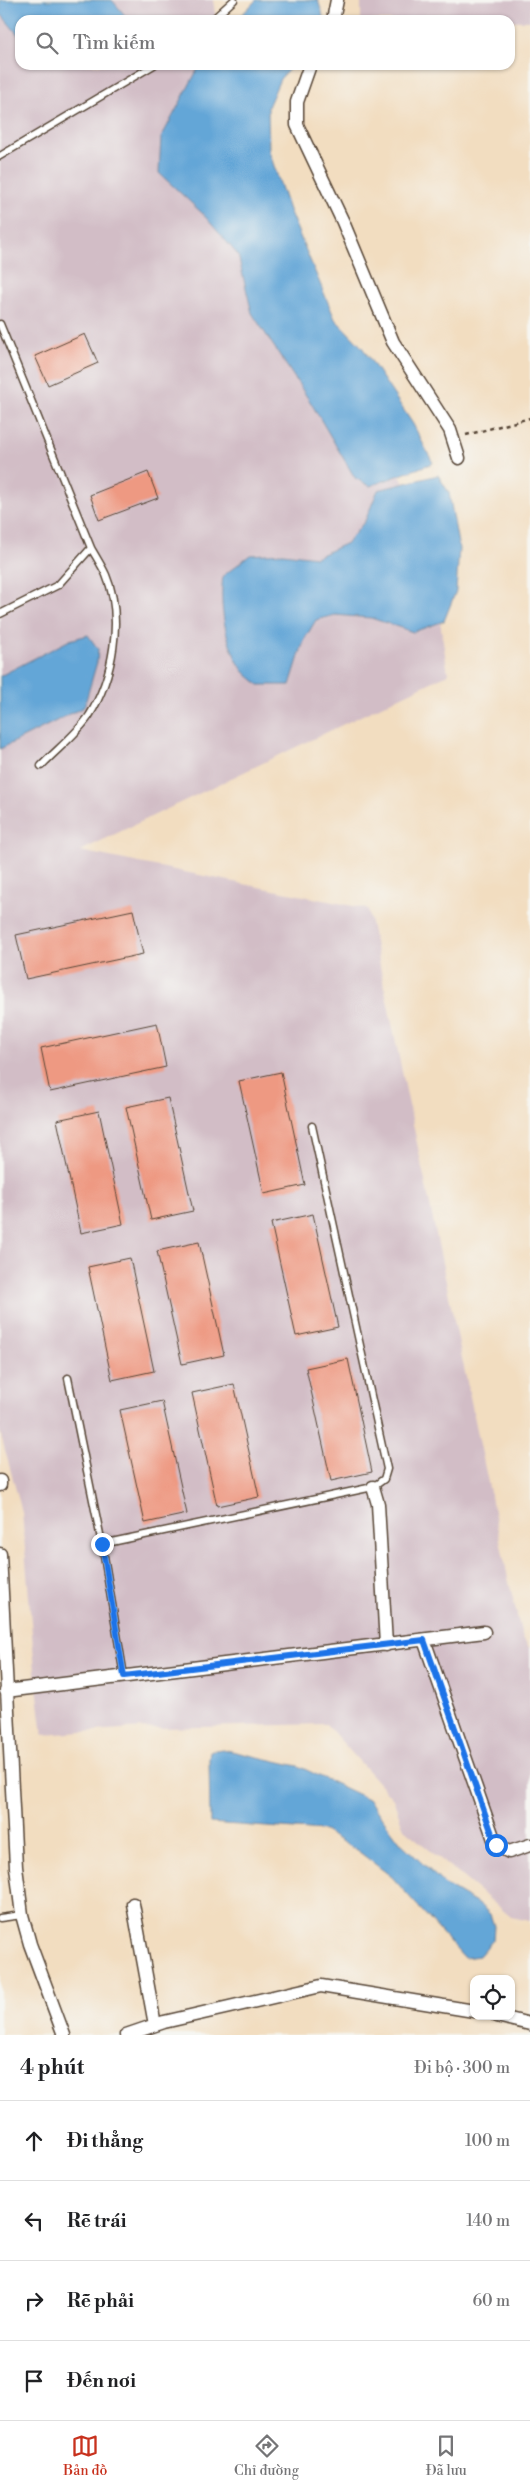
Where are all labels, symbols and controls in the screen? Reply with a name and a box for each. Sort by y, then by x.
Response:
search box [15,15,515,70]
icon: search [33,29,61,57]
text: Tìm kiếm [73,31,156,55]
route end [91,1533,114,1556]
route start [485,1834,508,1857]
map controls [470,1975,515,2020]
button: locate [470,1975,515,2020]
text: 4 phút [20,2055,84,2081]
text: Đi bộ · 300 m [414,2058,510,2078]
icon: ahead [20,2127,48,2155]
text: Đi thẳng [67,2129,143,2153]
text: 100 m [465,2131,510,2151]
icon: left [20,2207,48,2235]
text: Rẽ trái [67,2209,127,2233]
text: 140 m [466,2211,510,2231]
icon: right [20,2287,48,2315]
text: Rẽ phải [67,2289,134,2313]
text: 60 m [472,2291,510,2311]
icon: arrive [20,2367,48,2395]
text: Đến nơi [67,2369,136,2393]
tab: Bản đồ [63,2432,107,2480]
tab: Chỉ đường [234,2432,299,2480]
tab: Đã lưu [426,2432,467,2480]

